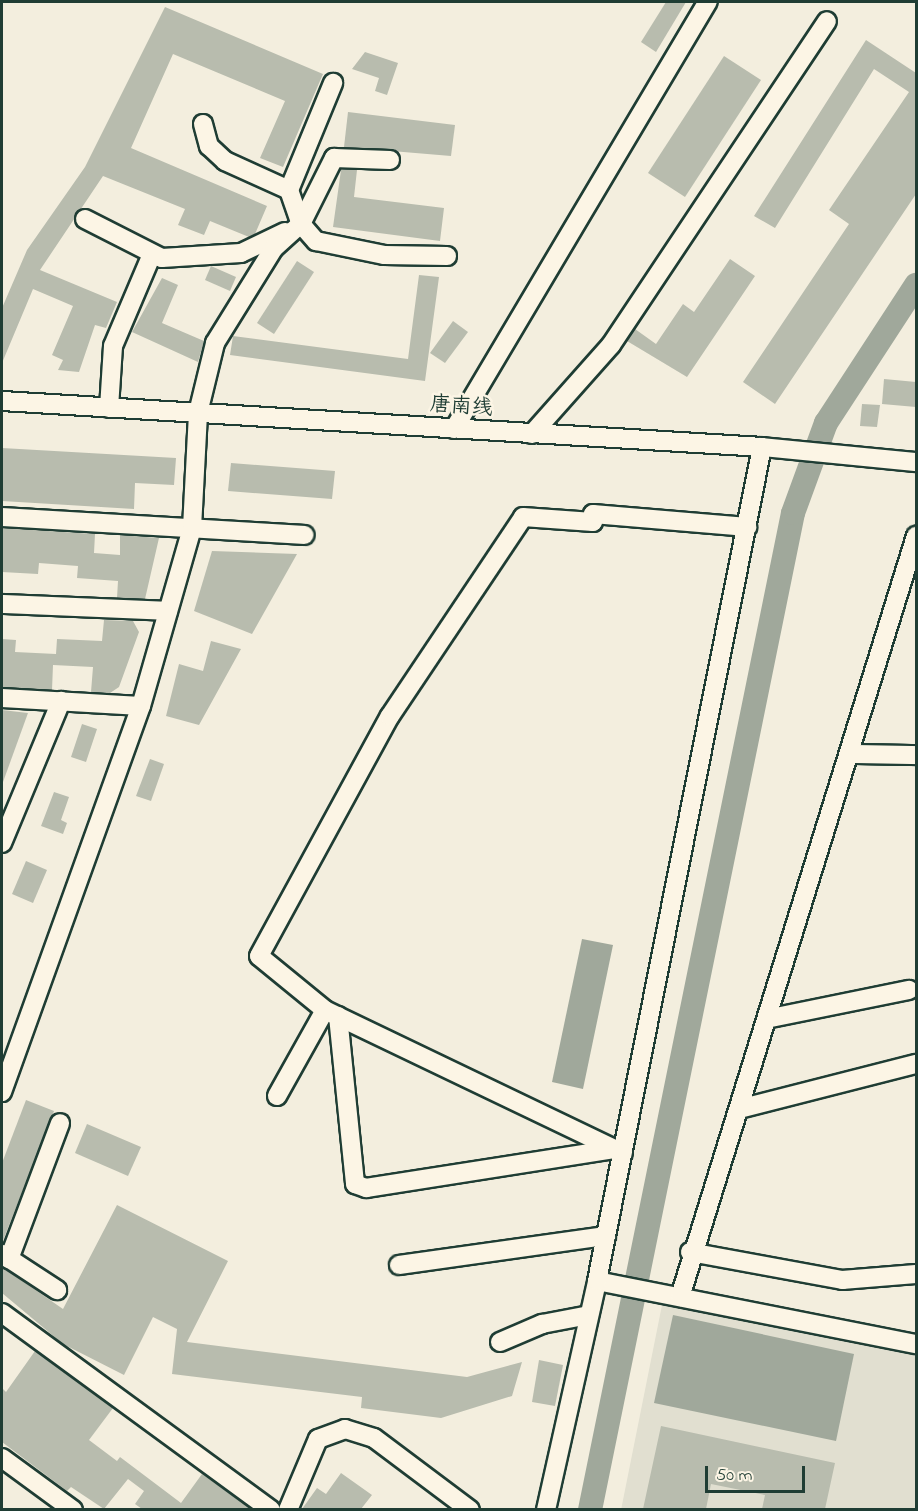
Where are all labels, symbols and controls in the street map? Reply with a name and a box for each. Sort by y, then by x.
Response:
street label: 唐南线 [429,392,493,422]
scale bar [708,1454,808,1492]
text: 50 m [716,1463,753,1489]

